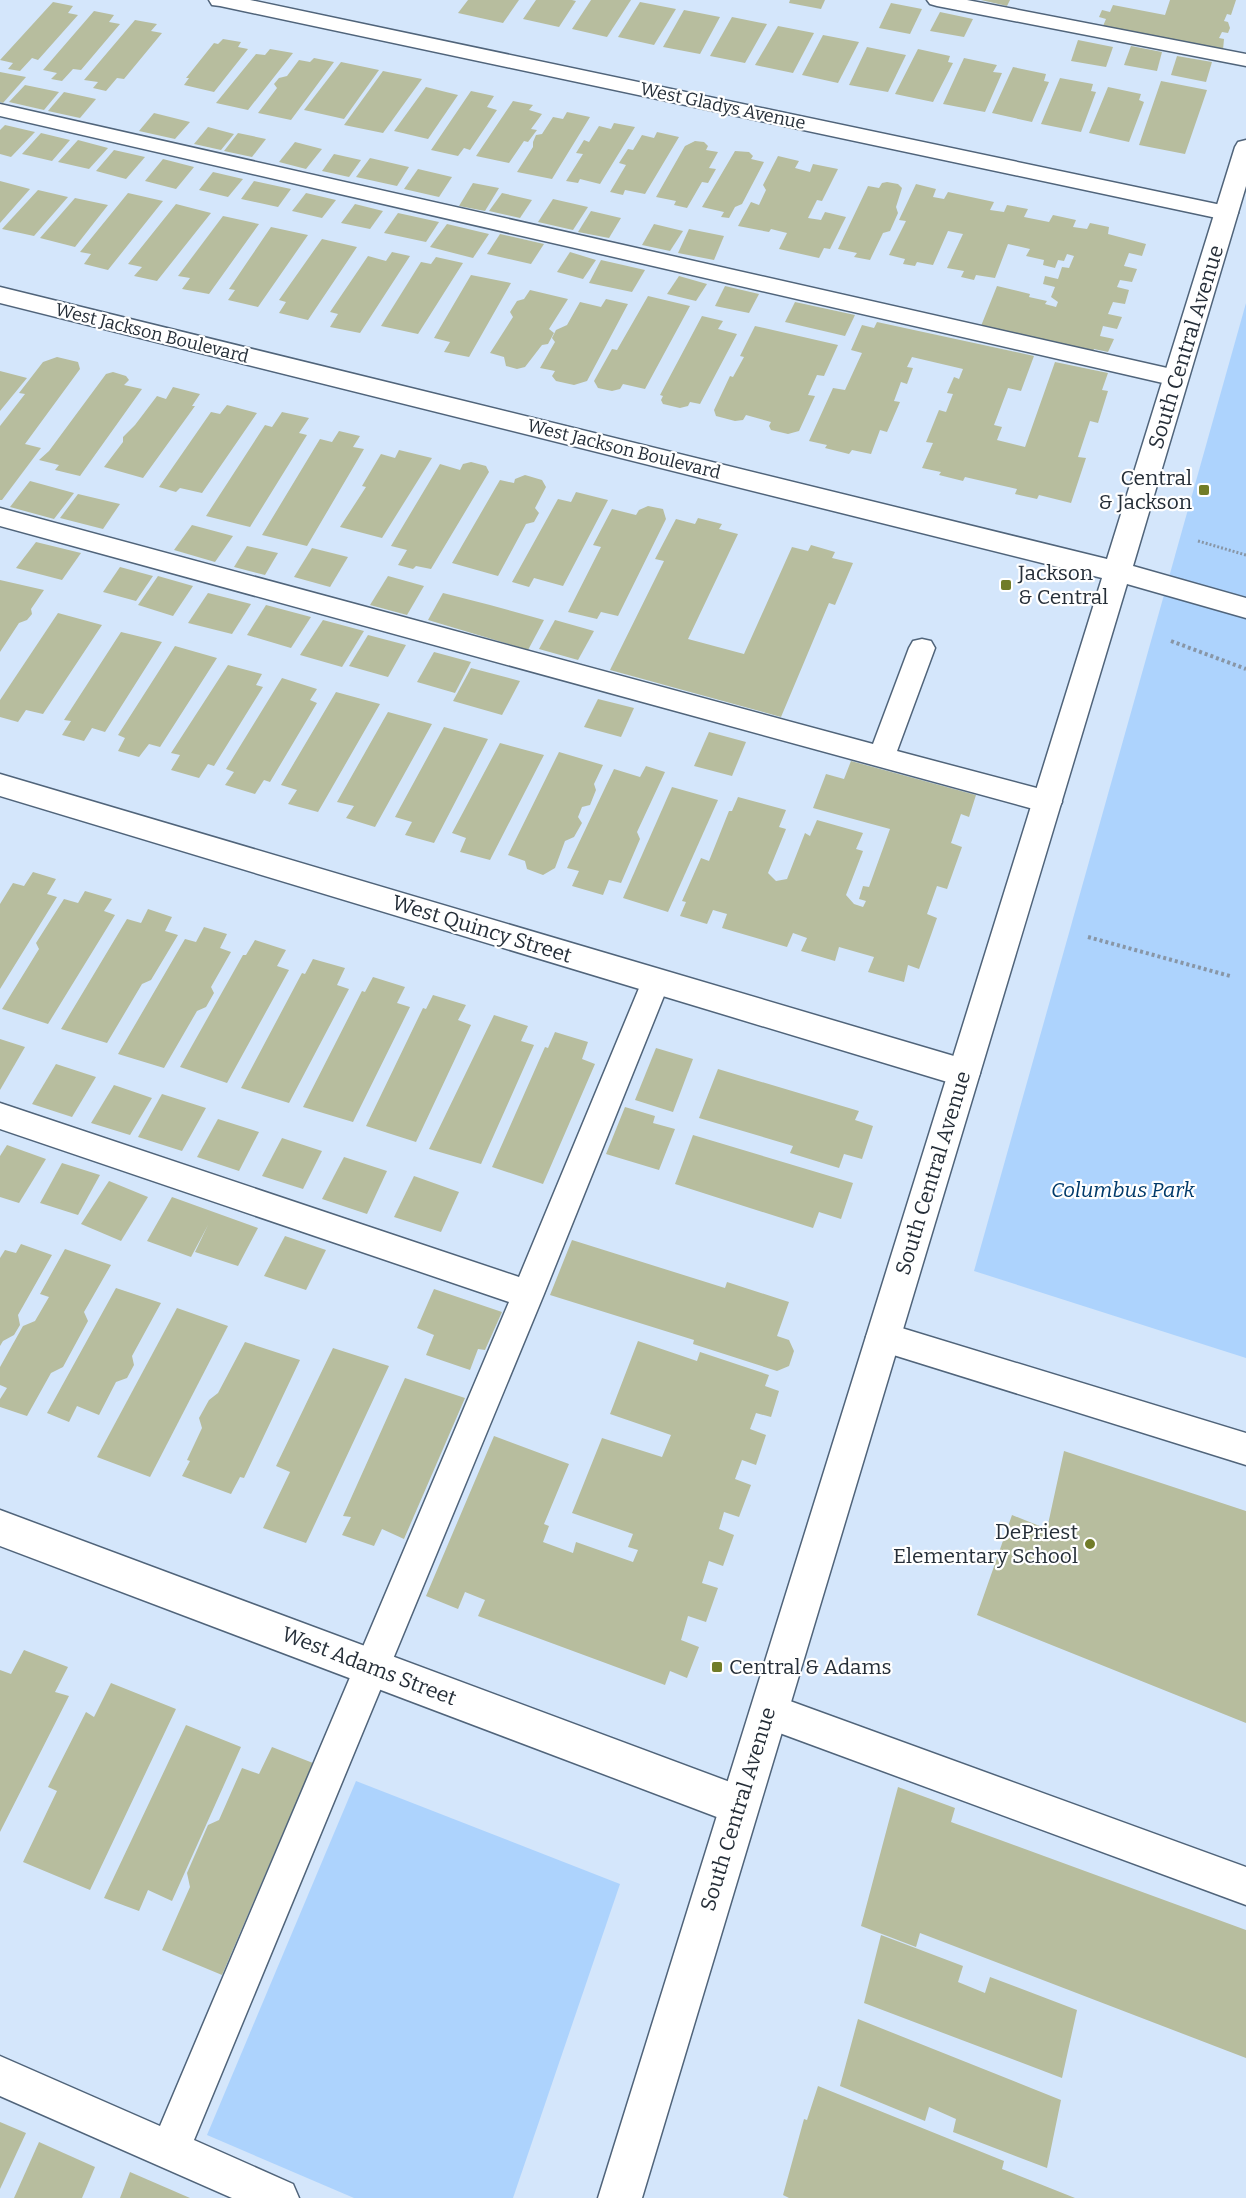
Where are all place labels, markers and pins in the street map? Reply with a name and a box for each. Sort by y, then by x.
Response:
place label: Central & Jackson [1098,465,1192,515]
marker: Central & Jackson [1197,483,1211,497]
place label: Jackson & Central [1017,560,1108,610]
marker: Jackson & Central [999,578,1013,592]
place label: DePriest Elementary School [893,1519,1078,1569]
marker: DePriest Elementary School [1083,1537,1097,1551]
place label: Central & Adams [729,1654,892,1680]
marker: Central & Adams [710,1660,724,1674]

